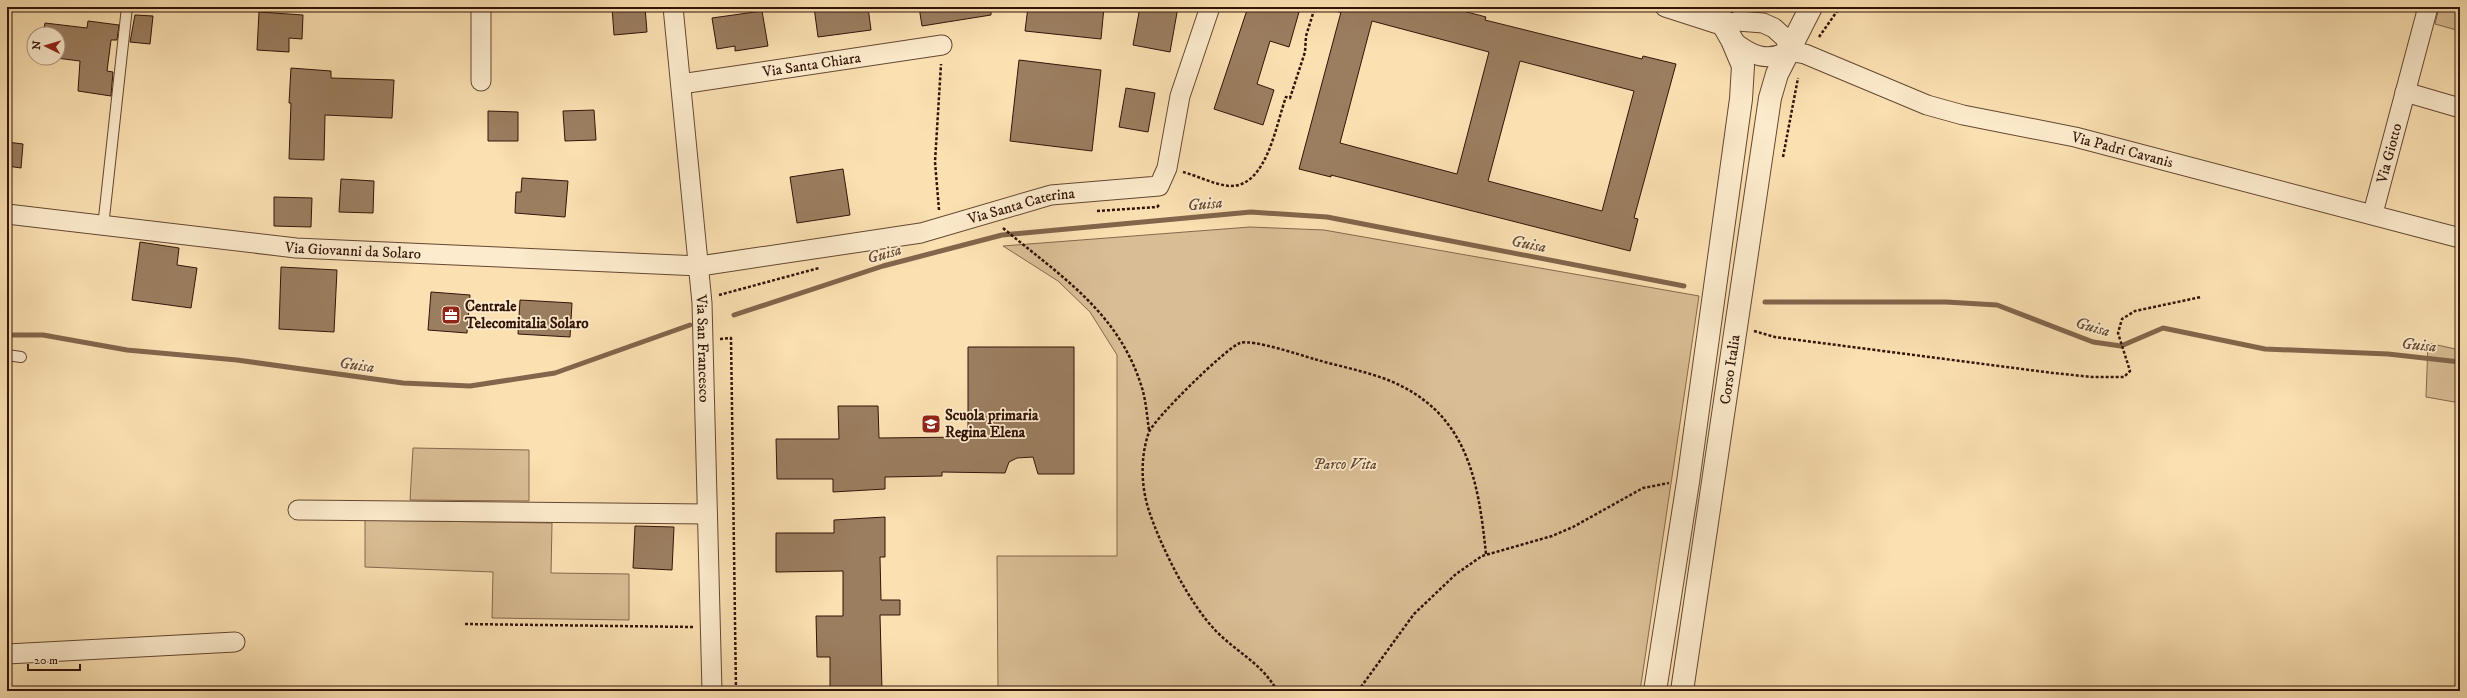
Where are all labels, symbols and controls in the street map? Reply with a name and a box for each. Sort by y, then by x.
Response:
north arrow [26,26,66,66]
text: N [30,40,44,50]
street label: Via Santa Chiara [760,48,863,82]
street label: Via Giotto [2372,121,2407,186]
street label: Via Padri Cavanis [2069,127,2175,172]
street label: Via Santa Caterina [965,184,1076,229]
water label: Guisa [1187,192,1224,215]
water label: Guisa [1510,231,1548,257]
street label: Via Giovanni da Solaro [283,238,421,264]
water label: Guisa [865,239,904,268]
street label: Via San Francesco [691,293,714,403]
place label: Centrale Telecomitalia Solaro [464,297,589,333]
office icon: Centrale Telecomitalia Solaro [440,304,462,326]
water label: Guisa [2073,313,2112,341]
street label: Corso Italia [1716,333,1745,406]
water label: Guisa [2400,333,2437,357]
water label: Guisa [338,353,376,377]
place label: Scuola primaria Regina Elena [945,406,1039,442]
school or university icon: Scuola primaria Regina Elena [920,413,942,435]
park label: Parco Vita [1313,455,1377,474]
scale bar [28,646,80,672]
text: 20 m [34,653,58,668]

